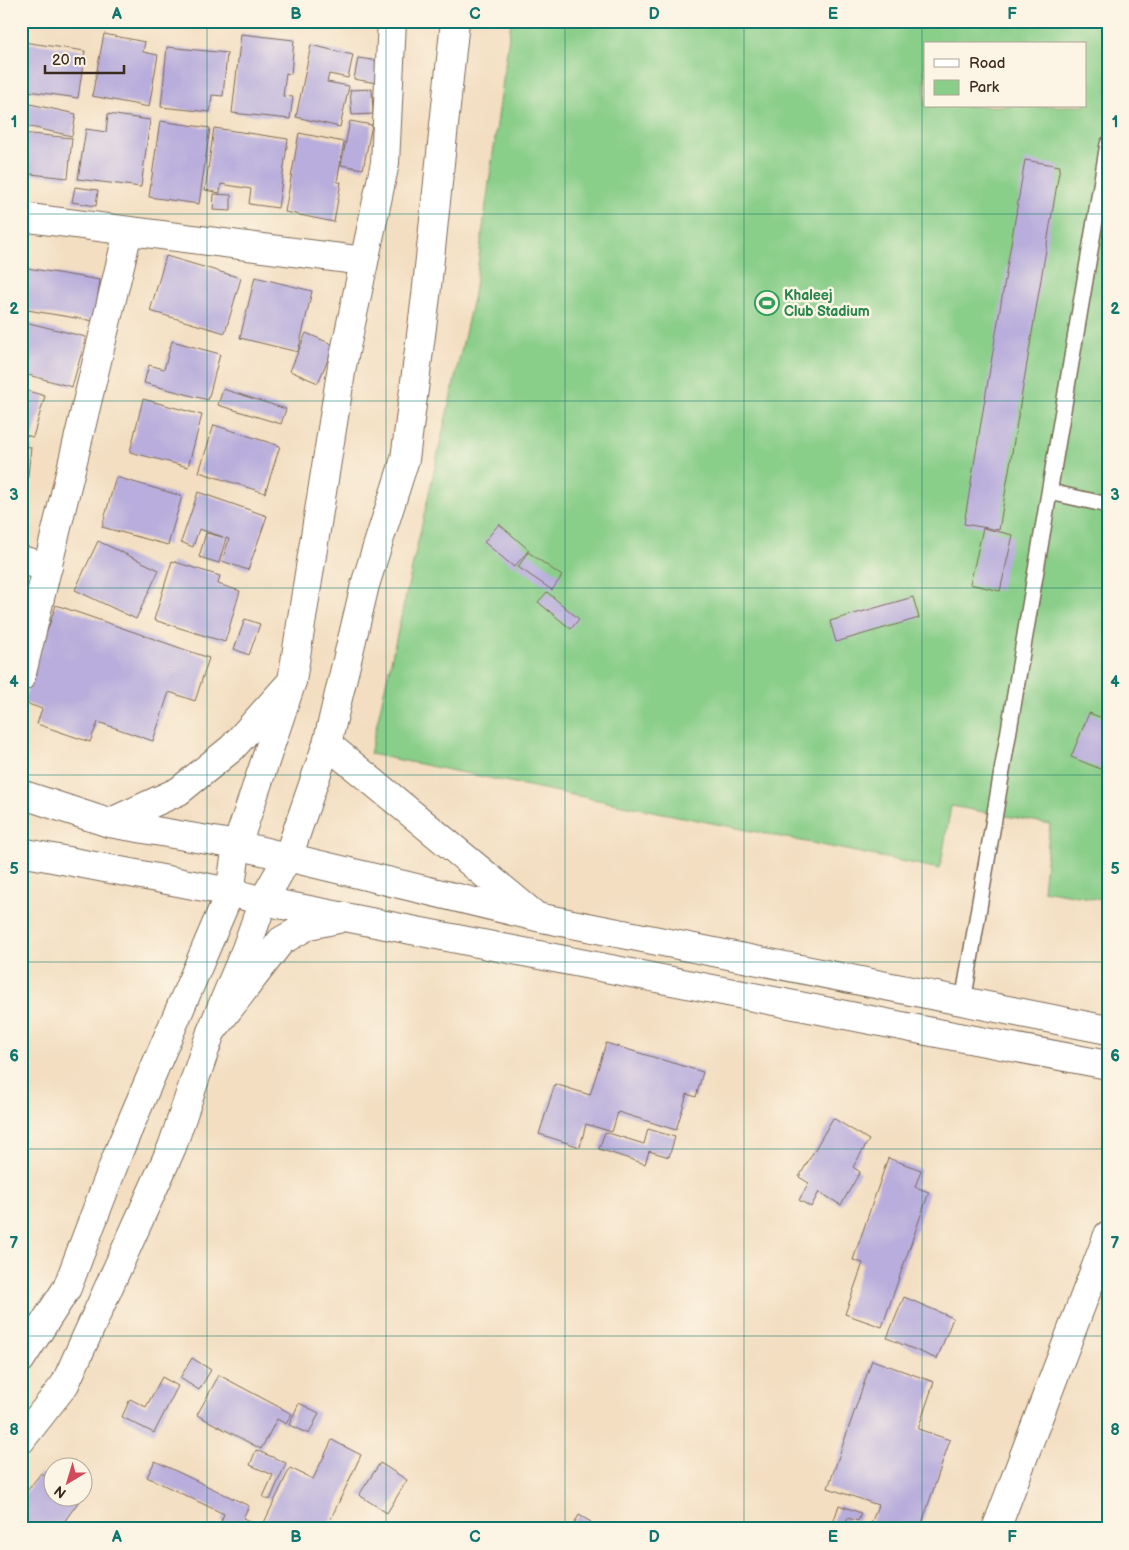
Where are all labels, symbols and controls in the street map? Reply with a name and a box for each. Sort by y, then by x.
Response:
text: A [111,5,122,24]
text: B [290,5,302,24]
text: C [469,5,481,24]
text: D [648,5,660,24]
text: E [828,5,838,24]
text: F [1007,5,1017,24]
scale bar [45,42,124,74]
legend [924,42,1086,108]
text: 20 m [52,51,86,70]
text: Road [969,54,1005,73]
text: Park [969,78,1000,97]
text: 1 [11,113,17,132]
text: 1 [1112,113,1118,132]
place label: Khaleej Club Stadium [784,287,870,320]
sports icon: Khaleej Club Stadium [754,290,780,316]
text: 2 [9,300,19,319]
text: 2 [1110,300,1120,319]
text: 3 [9,486,19,505]
text: 3 [1110,486,1120,505]
text: 4 [9,673,19,692]
text: 4 [1110,673,1120,692]
text: 5 [9,860,19,879]
text: 5 [1110,860,1120,879]
text: 6 [9,1047,19,1066]
text: 6 [1110,1047,1120,1066]
text: 7 [10,1234,19,1253]
text: 7 [1111,1234,1120,1253]
text: 8 [9,1421,19,1440]
text: 8 [1110,1421,1120,1440]
north arrow [42,1458,92,1508]
text: N [51,1482,70,1502]
text: A [111,1528,122,1547]
text: B [290,1528,302,1547]
text: C [469,1528,481,1547]
text: D [648,1528,660,1547]
text: E [828,1528,838,1547]
text: F [1007,1528,1017,1547]

